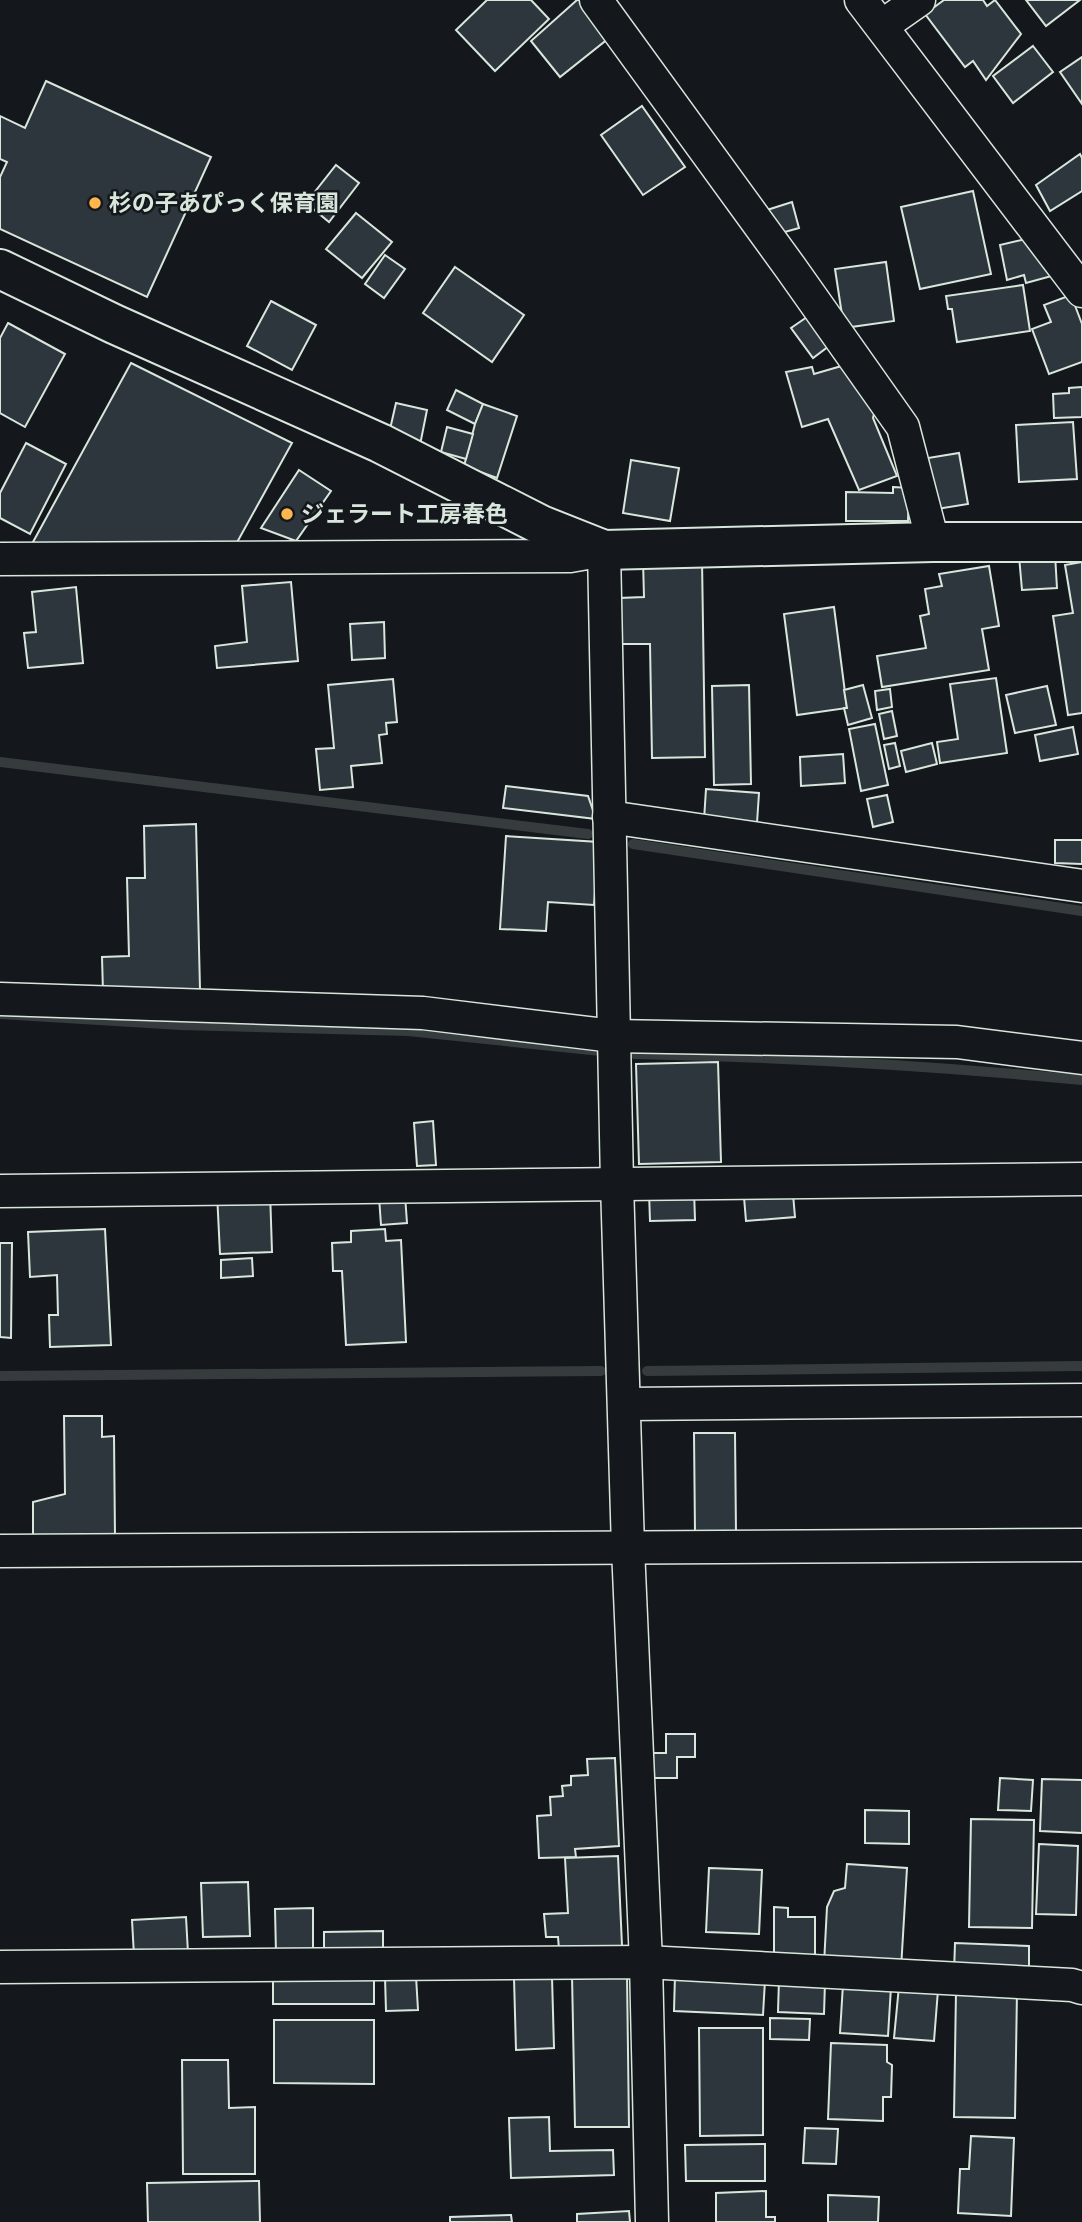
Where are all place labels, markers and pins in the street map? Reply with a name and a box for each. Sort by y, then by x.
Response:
place label: 杉の子あぴっく保育園 [109,190,339,216]
marker: 杉の子あぴっく保育園 [87,195,103,211]
place label: ジェラート工房春色 [301,501,508,527]
marker: ジェラート工房春色 [279,506,295,522]

